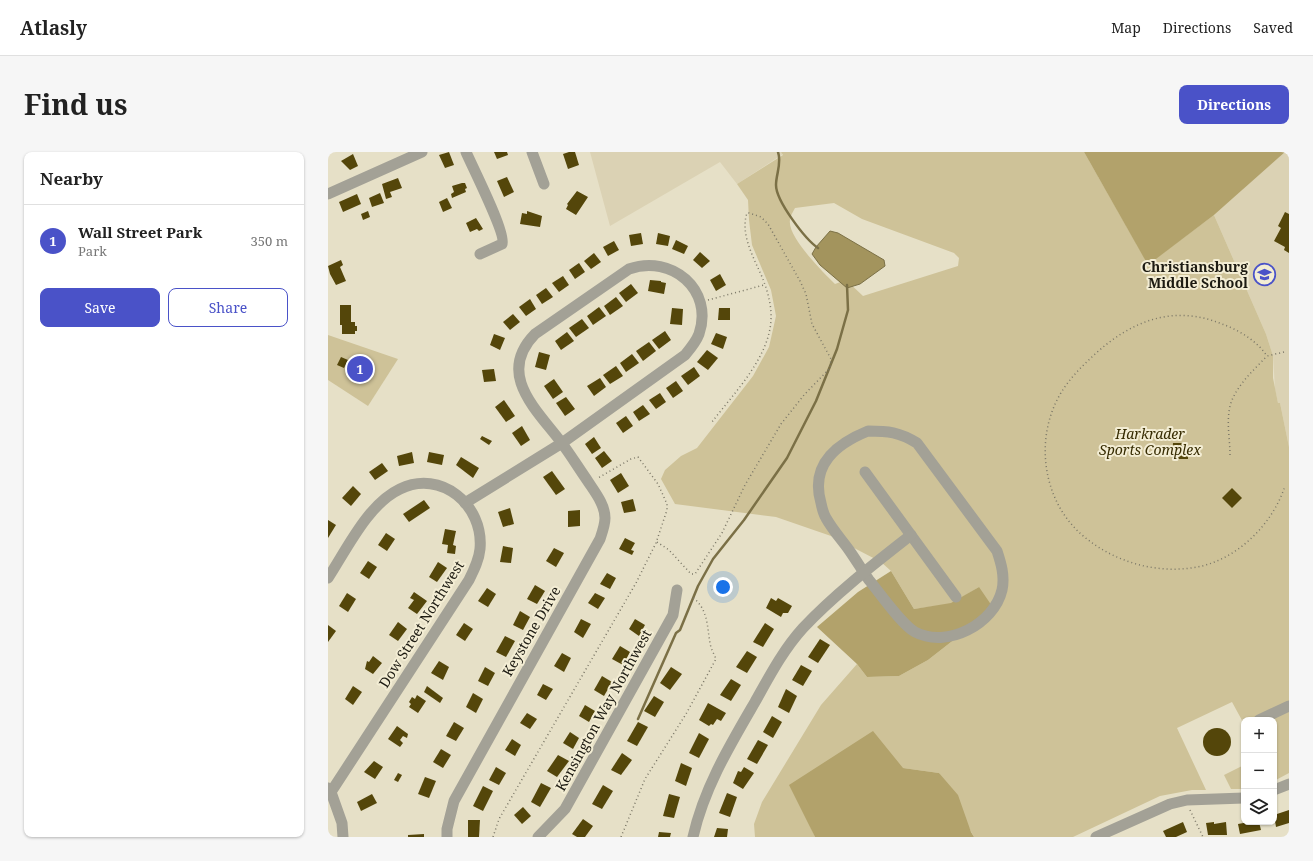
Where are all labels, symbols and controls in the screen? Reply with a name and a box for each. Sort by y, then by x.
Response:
text: Atlasly [20,15,87,41]
text: Map [1111,18,1141,37]
text: Directions [1163,18,1231,37]
text: Saved [1253,18,1293,37]
text: Find us [24,85,128,123]
button: Directions [1179,85,1289,124]
text: Nearby [40,167,103,190]
text: Wall Street Park [78,222,202,242]
text: 1 [49,232,57,250]
text: 350 m [251,232,288,250]
text: Park [78,242,107,260]
place label: Christiansburg Middle School [1142,257,1248,292]
school or university icon: Christiansburg Middle School [1251,261,1277,287]
button: Save [40,288,160,327]
button: Share [168,288,288,327]
pin: 1 [347,354,373,384]
park label: Harkrader Sports Complex [1099,424,1201,459]
street label: Dow Street Northwest [374,557,468,691]
your location [713,577,733,597]
street label: Keystone Drive [497,582,565,680]
street label: Kensington Way Northwest [551,626,655,794]
map controls [1241,717,1277,825]
button: + [1241,717,1277,753]
button: − [1241,753,1277,789]
button: layers [1241,789,1277,825]

